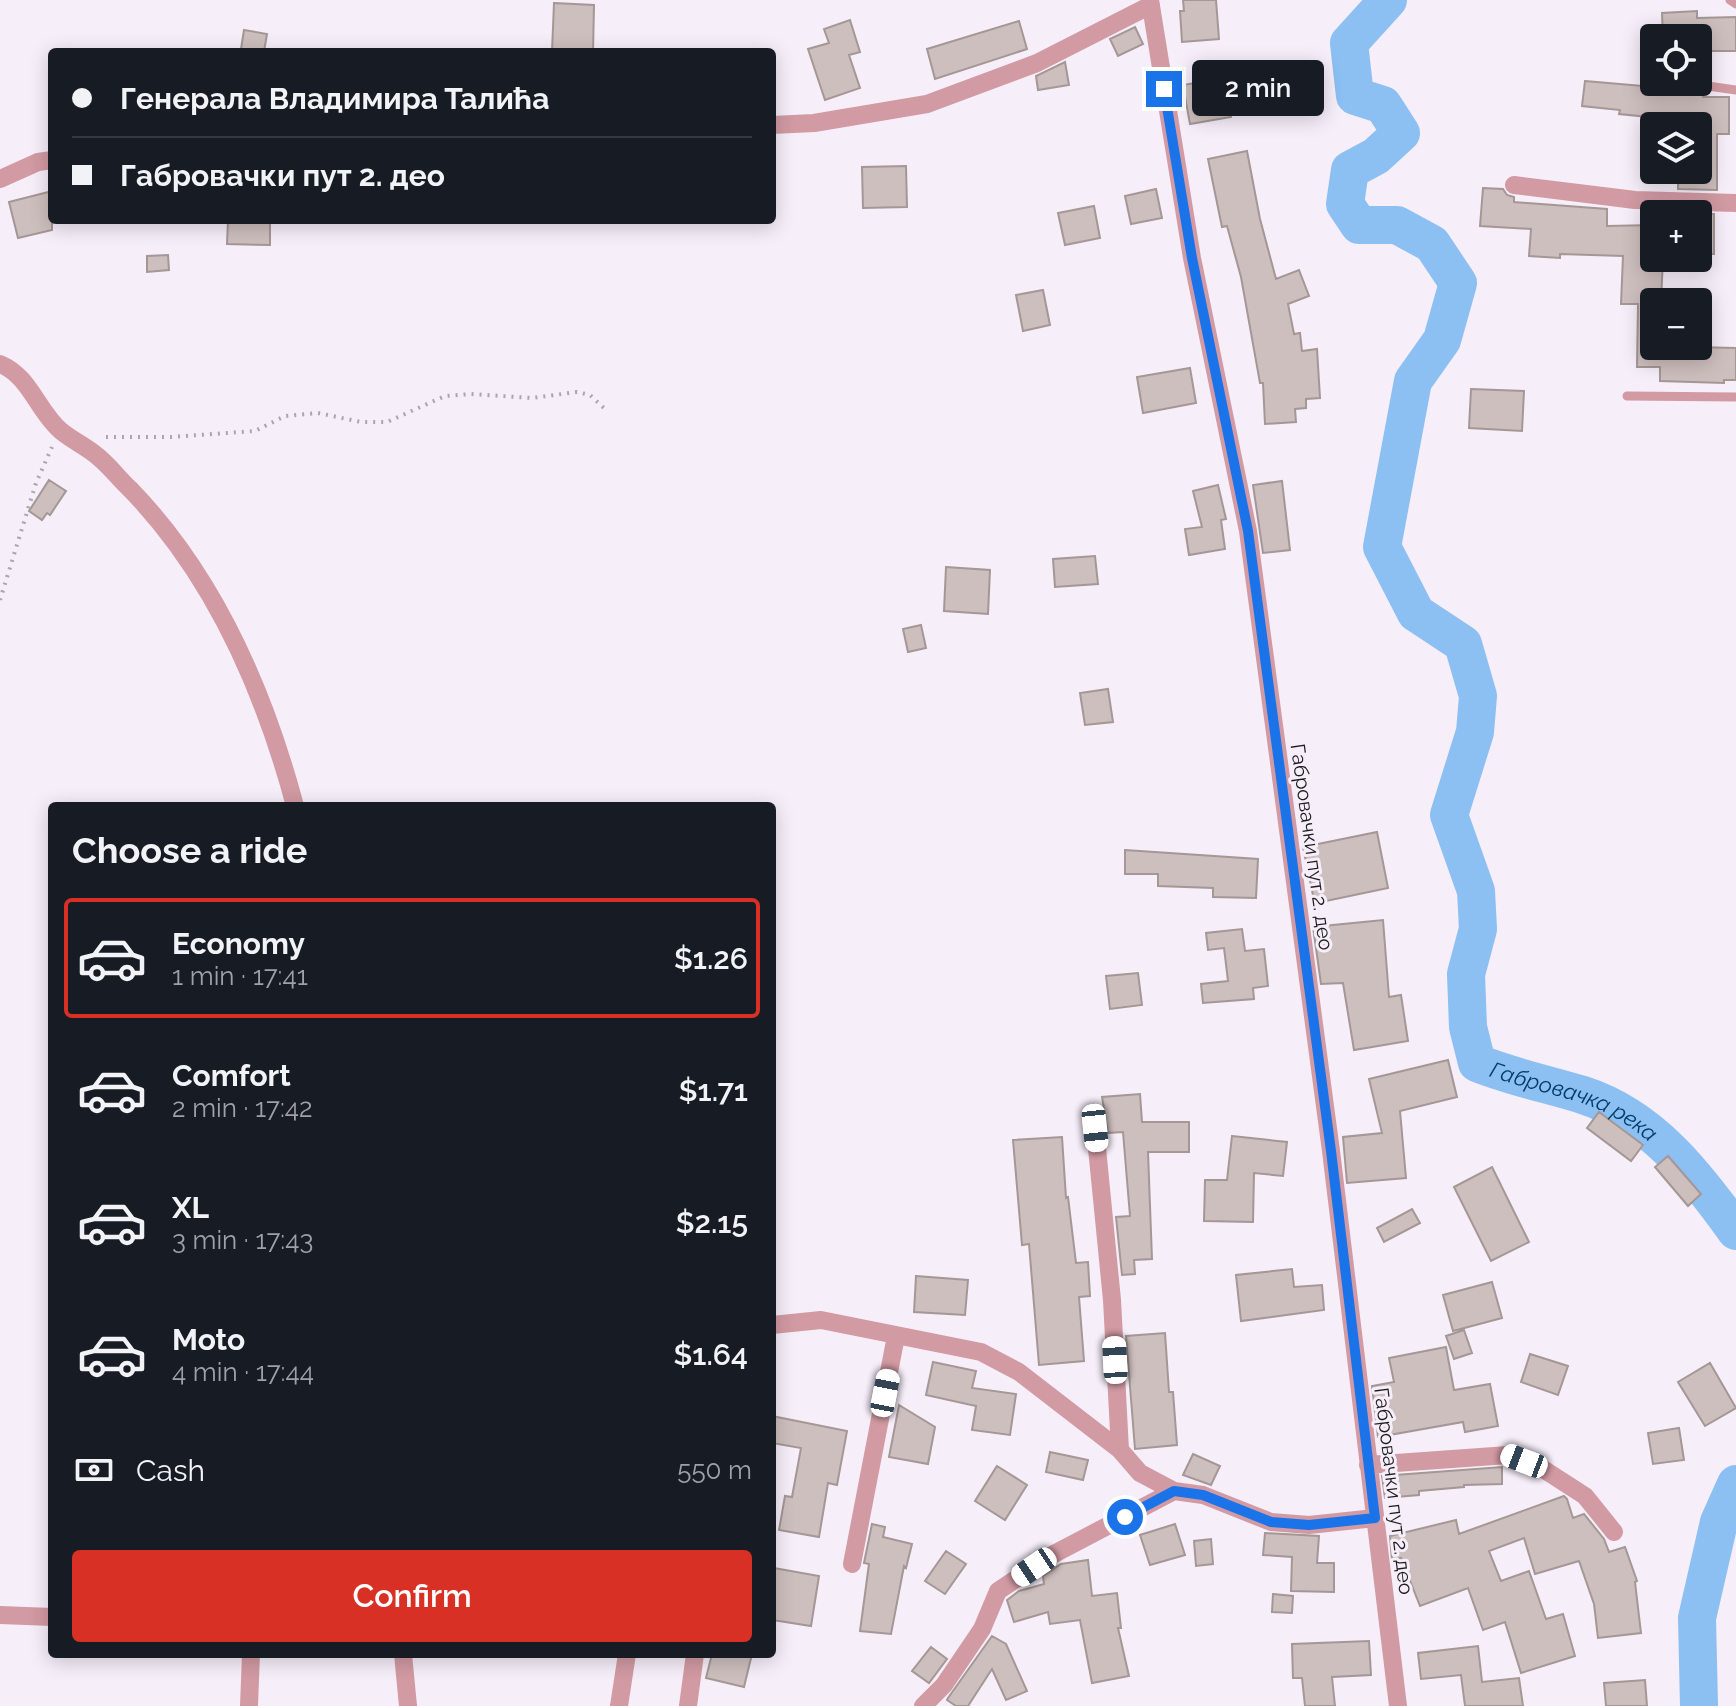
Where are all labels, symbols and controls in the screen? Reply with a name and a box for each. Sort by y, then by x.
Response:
map controls [1640,24,1712,360]
button: locate [1640,24,1712,96]
callout: 2 min [1192,61,1324,117]
route end [1146,71,1182,107]
text: 2 min [1225,73,1291,103]
text: Генерала Владимира Талића [120,81,549,116]
button: layers [1640,112,1712,184]
text: Габровачки пут 2. део [120,158,445,193]
button: + [1640,200,1712,272]
button: − [1640,288,1712,360]
street label: Габровачки пут 2. део [1286,742,1338,952]
text: Choose a ride [72,829,307,871]
icon: car [76,922,148,994]
text: Economy [172,926,305,961]
text: $1.26 [674,941,748,976]
text: 1 min · 17:41 [172,961,308,991]
icon: car [76,1054,148,1126]
water label: Габровачка река [1487,1056,1663,1146]
text: Comfort [172,1058,291,1093]
text: $1.71 [679,1073,748,1108]
text: 2 min · 17:42 [172,1093,313,1123]
car [1081,1103,1109,1153]
icon: car [76,1186,148,1258]
text: XL [172,1190,209,1225]
text: $2.15 [676,1205,748,1240]
text: 3 min · 17:43 [172,1225,313,1255]
icon: car [76,1318,148,1390]
text: Moto [172,1322,245,1357]
car [1102,1335,1128,1385]
text: $1.64 [674,1337,748,1372]
text: 4 min · 17:44 [172,1357,314,1387]
car [869,1367,901,1419]
street label: Габровачки пут 2. део [1369,1386,1419,1596]
car [1497,1441,1551,1481]
icon: cash [72,1448,116,1492]
text: Cash [136,1453,205,1488]
text: 550 m [677,1455,752,1485]
route start [1107,1499,1143,1535]
car [1007,1544,1061,1590]
button: Confirm [72,1550,752,1642]

